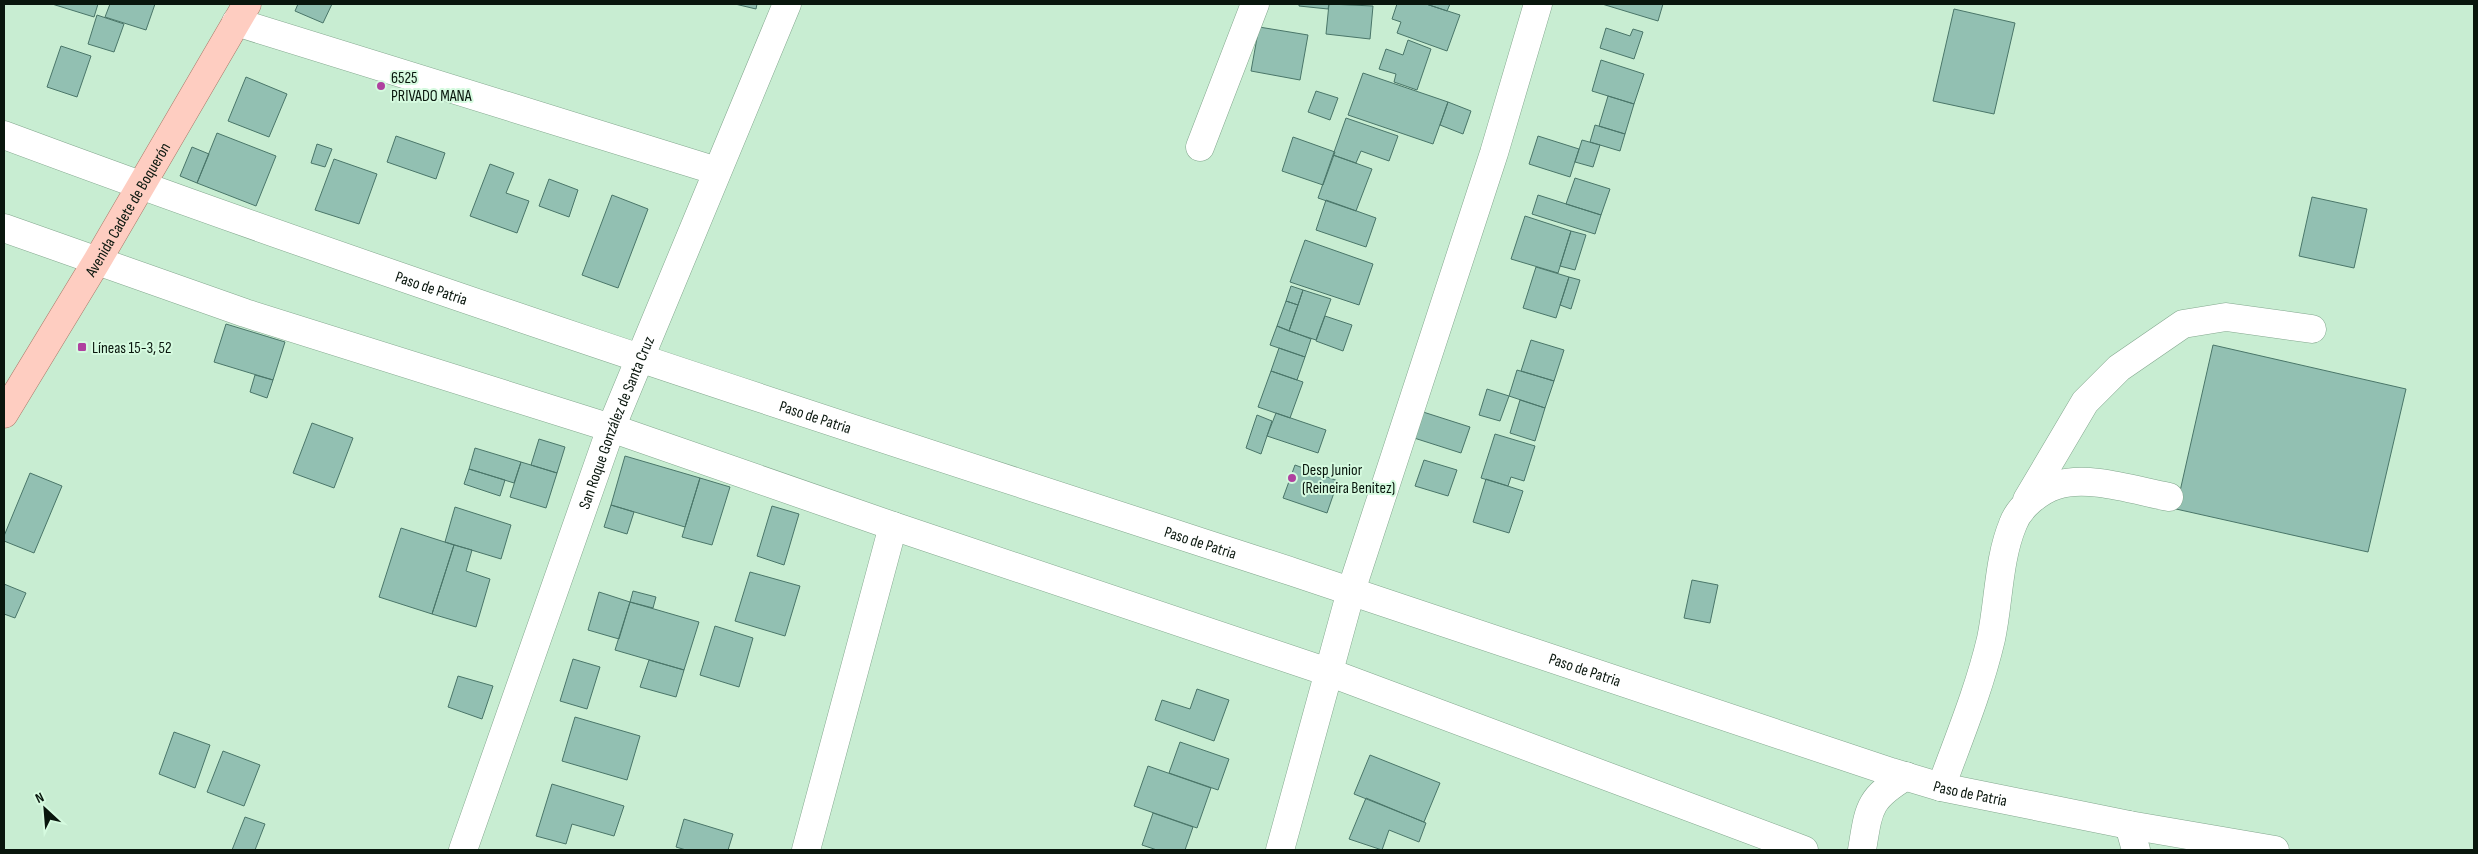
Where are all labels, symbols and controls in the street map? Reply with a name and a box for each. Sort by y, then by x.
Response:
place label: 6525 PRIVADO MANA [391,69,472,106]
marker: 6525 PRIVADO MANA [375,80,387,92]
street label: Avenida Cadete de Boquerón [81,140,175,281]
street label: Paso de Patria [393,268,470,310]
street label: San Roque González de Santa Cruz [575,334,659,512]
place label: Líneas 15-3, 52 [92,339,172,358]
marker: Líneas 15-3, 52 [76,341,88,353]
street label: Paso de Patria [777,397,854,439]
place label: Desp Junior (Reineira Benitez) [1302,461,1395,498]
marker: Desp Junior (Reineira Benitez) [1286,472,1298,484]
street label: Paso de Patria [1162,523,1239,564]
street label: Paso de Patria [1546,650,1623,691]
street label: Paso de Patria [1931,777,2009,811]
north arrow [20,784,70,834]
text: N [32,788,47,807]

